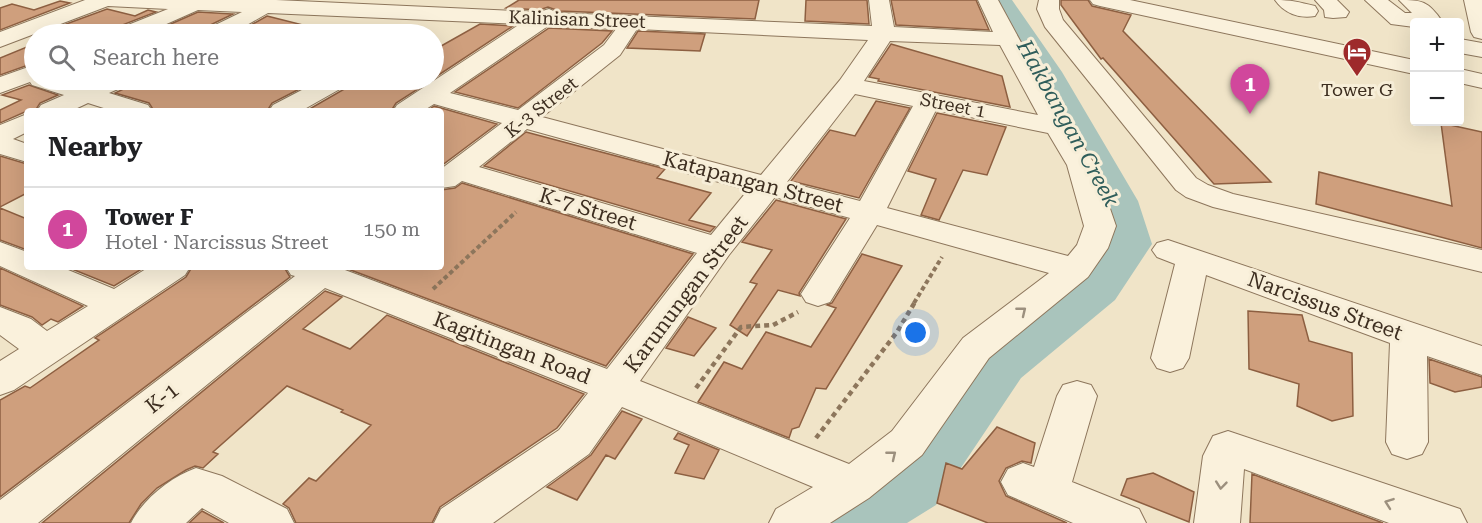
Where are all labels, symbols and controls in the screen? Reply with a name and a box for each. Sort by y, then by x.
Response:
street label: Kalinisan Street [508,6,646,32]
map controls [1410,18,1464,126]
button: + [1410,18,1464,72]
search box [24,24,444,90]
water label: Hakbangan Creek [1011,34,1124,211]
hotel icon: Tower G [1341,36,1373,78]
icon: search [45,41,78,74]
text: Search here [93,45,219,70]
pin: 1 [1230,64,1270,114]
street label: K-3 Street [501,72,582,142]
button: − [1410,72,1464,126]
place label: Tower G [1321,79,1393,100]
street label: Street 1 [918,88,988,122]
text: Nearby [48,132,142,162]
street label: Katapangan Street [660,146,846,218]
street label: K-7 Street [536,183,640,235]
text: Tower F [105,205,194,230]
street label: Karunungan Street [619,211,753,377]
text: 1 [62,217,73,241]
text: 150 m [363,217,420,241]
text: Hotel · Narcissus Street [105,230,329,254]
street label: Narcissus Street [1244,267,1406,345]
street label: Kagitingan Road [430,307,595,389]
one-way arrow [1015,308,1026,319]
your location [901,318,930,347]
street label: K-1 [141,378,183,418]
one-way arrow [885,451,896,462]
one-way arrow [1215,480,1228,489]
one-way arrow [1384,498,1394,511]

